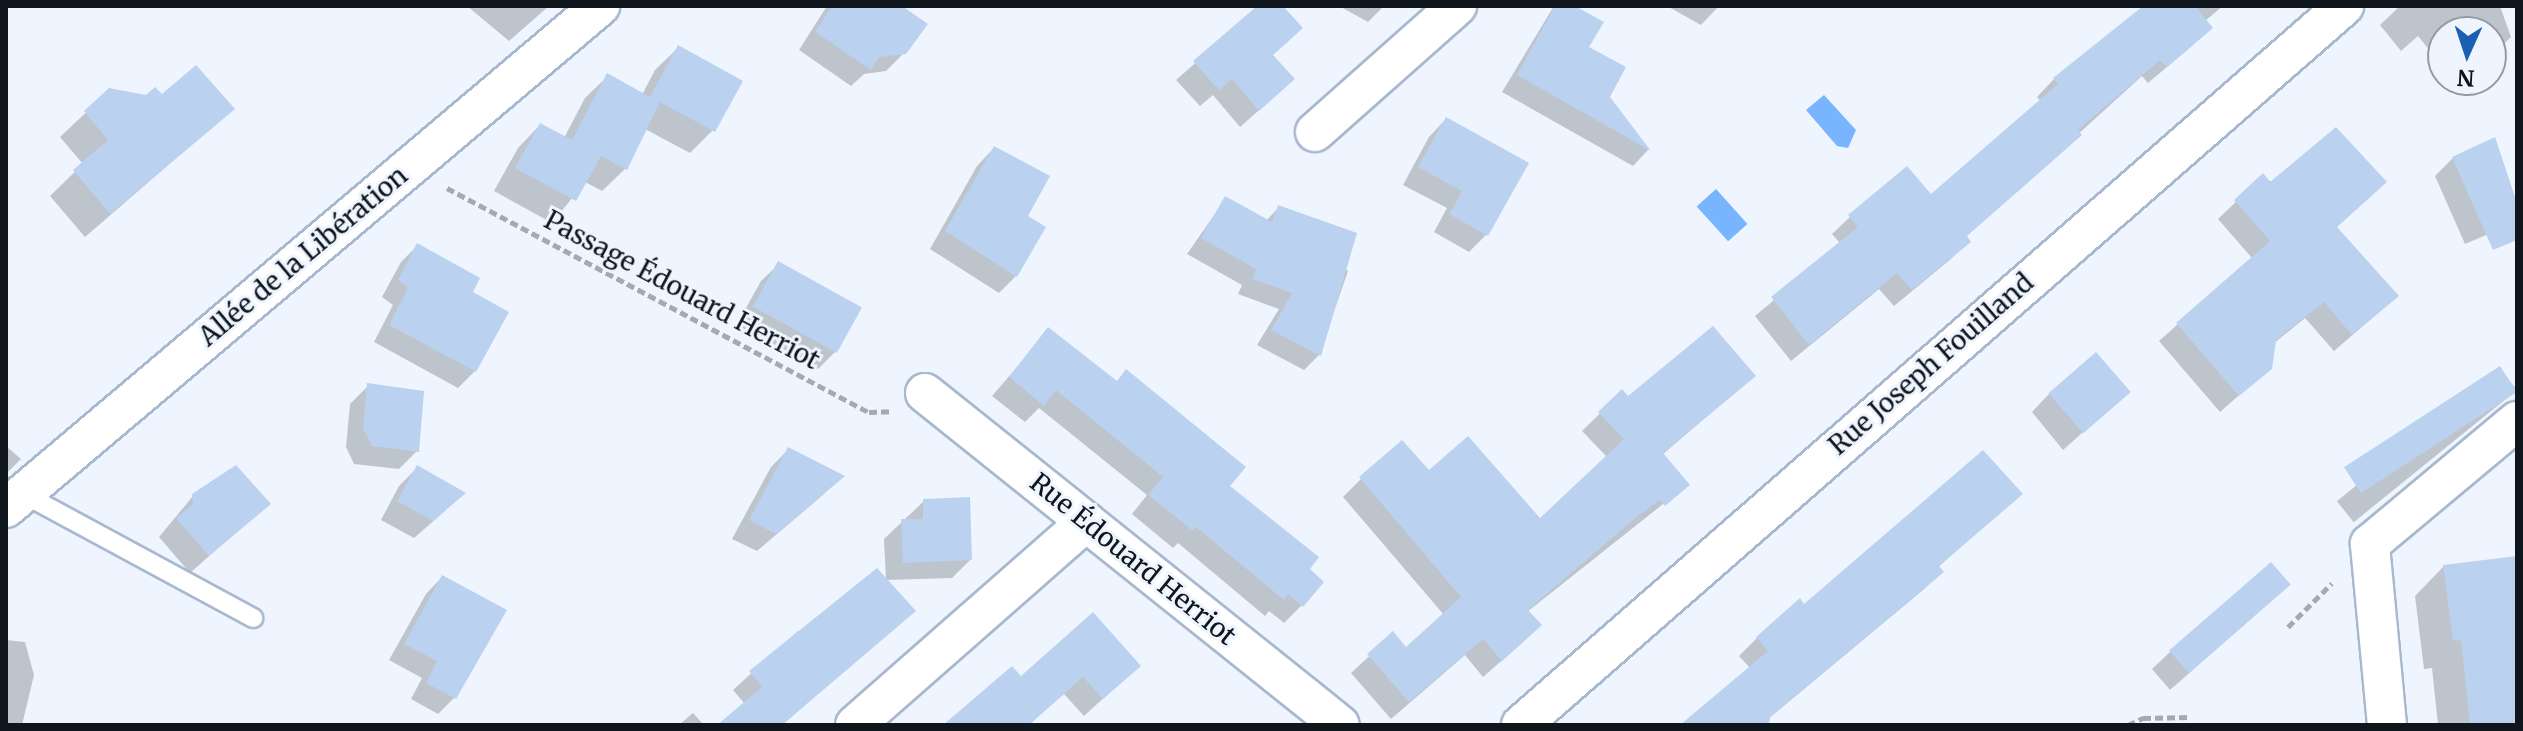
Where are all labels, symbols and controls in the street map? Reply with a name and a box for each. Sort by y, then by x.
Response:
north arrow [2427,16,2507,96]
text: N [2456,64,2475,92]
street label: Allée de la Libération [192,160,414,352]
street label: Passage Édouard Herriot [539,204,825,376]
street label: Rue Joseph Fouilland [1822,267,2040,461]
street label: Rue Édouard Herriot [1024,466,1242,652]

